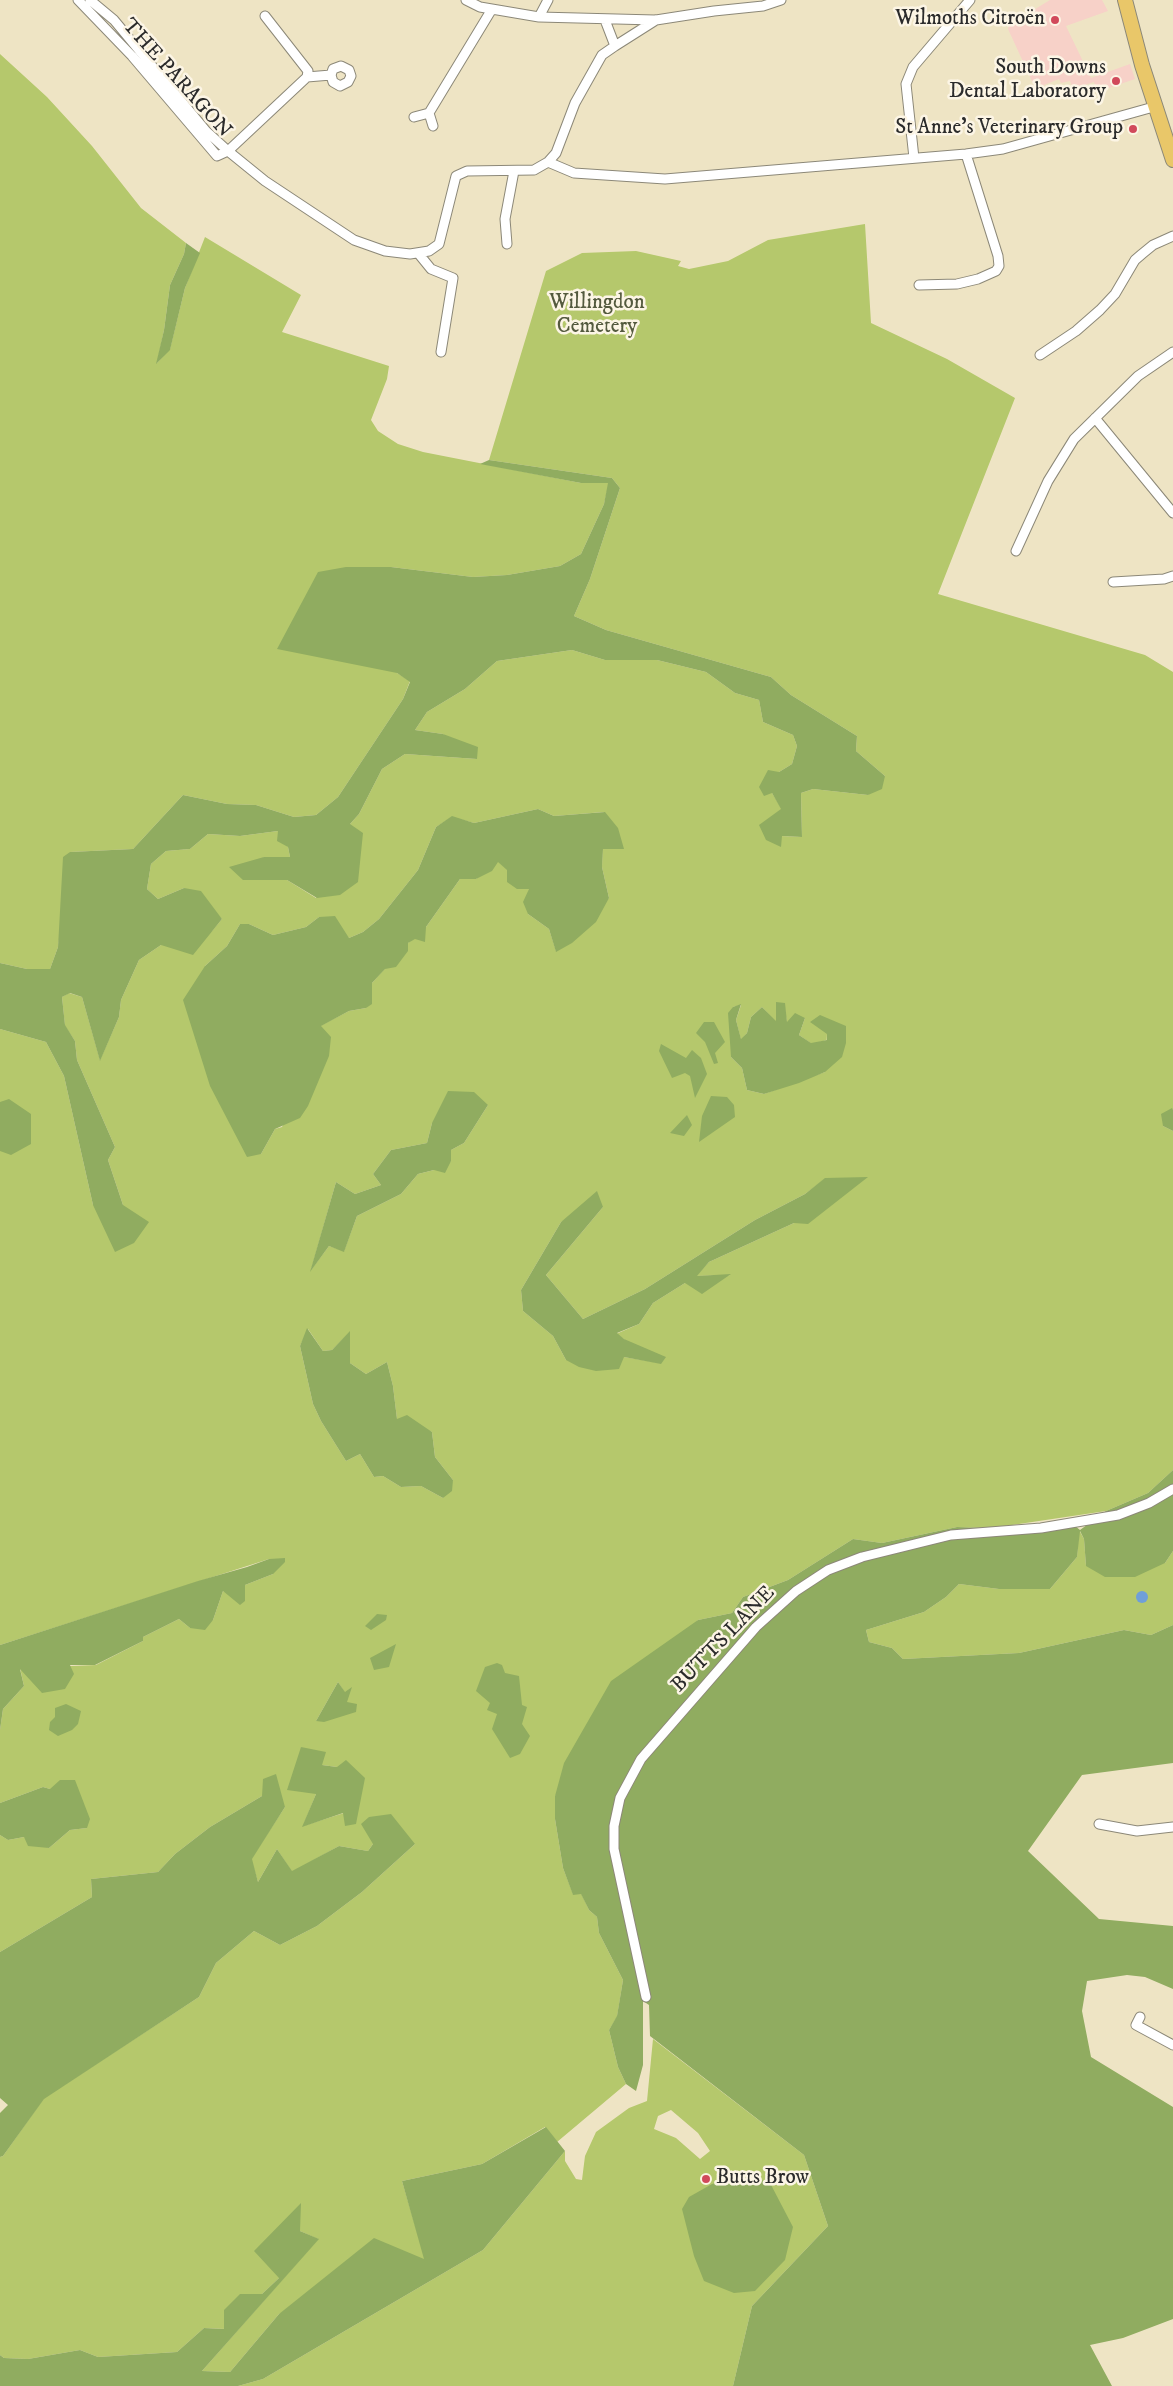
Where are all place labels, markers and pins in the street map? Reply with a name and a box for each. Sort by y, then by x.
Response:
place label: Wilmoths Citroën [895,7,1045,33]
marker: Wilmoths Citroën [1049,14,1061,26]
place label: South Downs Dental Laboratory [949,56,1106,106]
marker: South Downs Dental Laboratory [1110,75,1122,87]
place label: St Anne's Veterinary Group [895,116,1123,142]
marker: St Anne's Veterinary Group [1127,123,1139,135]
place label: Butts Brow [716,2166,809,2192]
marker: Butts Brow [700,2173,712,2185]

